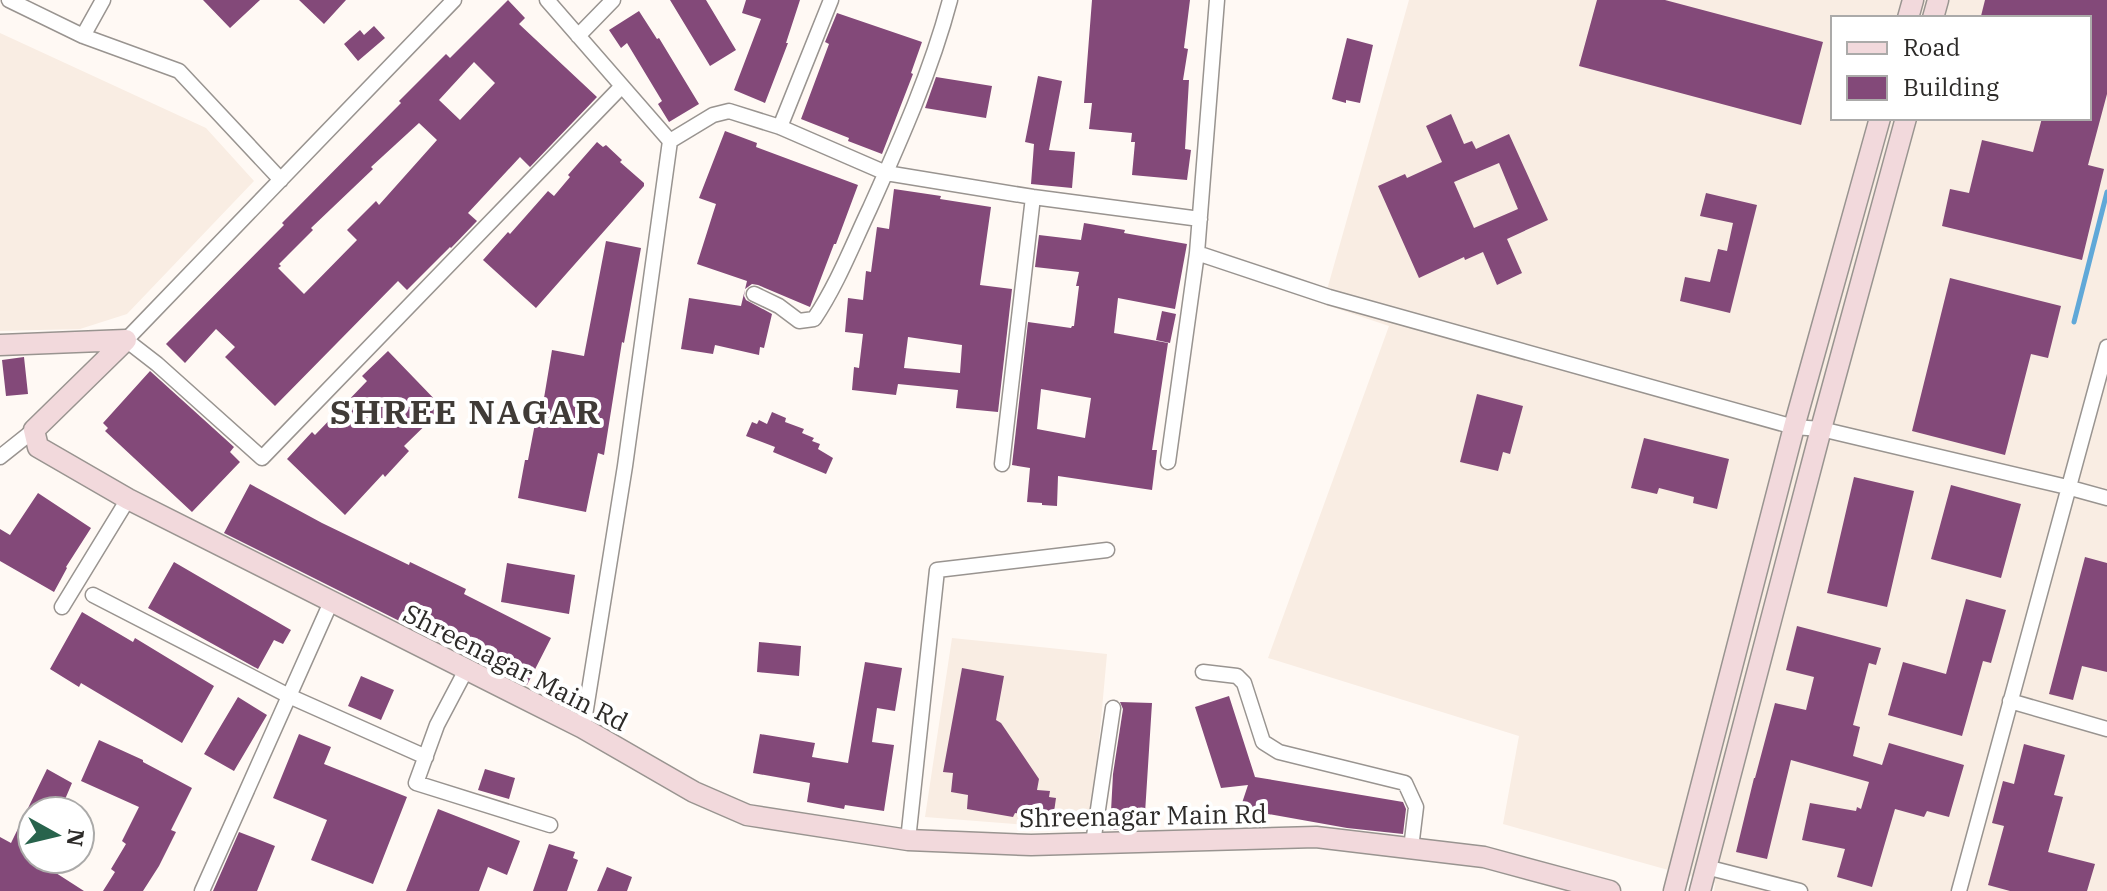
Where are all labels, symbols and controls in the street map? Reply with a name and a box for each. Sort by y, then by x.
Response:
legend [1831,16,2091,120]
text: Road [1903,31,1960,63]
text: Building [1903,71,1999,103]
district label: SHREE NAGAR [330,389,602,433]
street label: Shreenagar Main Rd [398,596,634,738]
north arrow [16,795,96,875]
street label: Shreenagar Main Rd [1019,796,1267,834]
text: N [61,827,92,848]

